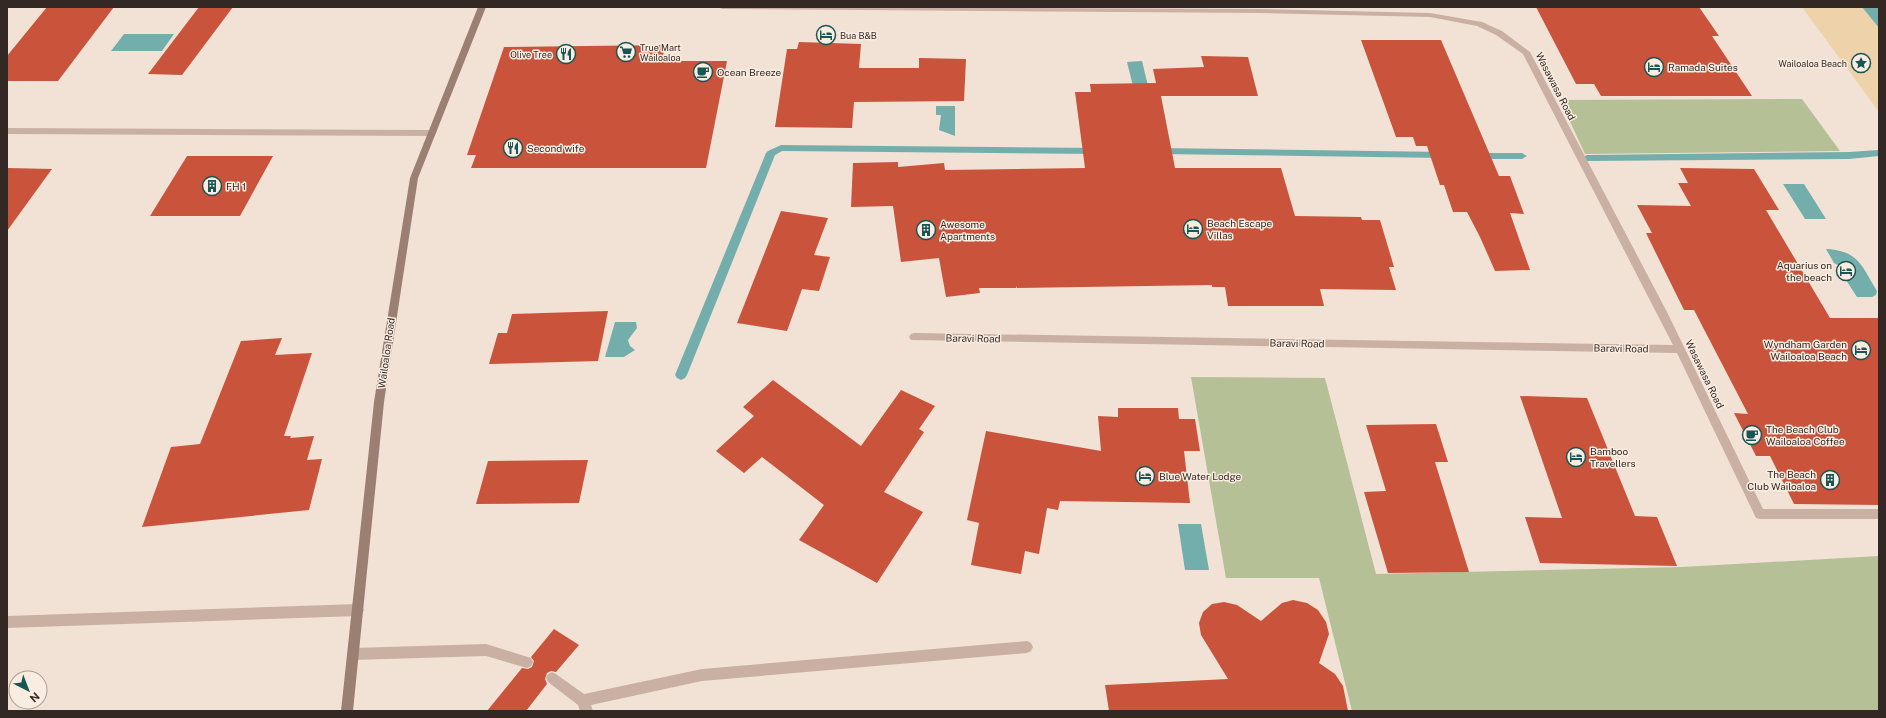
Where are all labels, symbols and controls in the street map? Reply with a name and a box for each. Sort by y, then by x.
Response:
hotel icon: Bua B&B [815,24,837,46]
place label: Bua B&B [840,30,877,41]
supermarket icon: True Mart Wailoaloa [615,41,637,63]
place label: True Mart Wailoaloa [640,42,681,63]
restaurant icon: Olive Tree [555,43,577,65]
place label: Olive Tree [510,49,552,60]
street label: Wasawasa Road [1534,50,1578,122]
place icon: Wailoaloa Beach [1850,52,1872,74]
hotel icon: Ramada Suites [1643,56,1665,78]
place label: Wailoaloa Beach [1778,58,1847,69]
cafe icon: Ocean Breeze [692,61,714,83]
place label: Ramada Suites [1668,61,1738,73]
place label: Ocean Breeze [717,66,782,78]
restaurant icon: Second wife [502,137,524,159]
place label: Second wife [527,142,585,154]
building icon: FH 1 [201,175,223,197]
place label: FH 1 [226,180,246,192]
place label: Beach Escape Villas [1207,217,1272,241]
place label: Awesome Apartments [940,218,995,242]
hotel icon: Beach Escape Villas [1182,218,1204,240]
building icon: Awesome Apartments [915,219,937,241]
place label: Aquarius on the beach [1777,259,1832,283]
hotel icon: Aquarius on the beach [1835,260,1857,282]
street label: Wailoaloa Road [375,317,397,389]
street label: Baravi Road [945,332,1001,344]
street label: Baravi Road [1269,337,1325,349]
street label: Wasawasa Road [1683,338,1727,410]
place label: Wyndham Garden Wailoaloa Beach [1764,338,1847,362]
hotel icon: Wyndham Garden Wailoaloa Beach [1850,339,1872,361]
street label: Baravi Road [1593,342,1649,354]
place label: The Beach Club Wailoaloa Coffee [1766,423,1845,447]
cafe icon: The Beach Club Wailoaloa Coffee [1741,424,1763,446]
place label: Bamboo Travellers [1590,445,1636,469]
hotel icon: Bamboo Travellers [1565,446,1587,468]
hotel icon: Blue Water Lodge [1134,465,1156,487]
place label: The Beach Club Wailoaloa [1747,468,1816,492]
building icon: The Beach Club Wailoaloa [1819,469,1841,491]
place label: Blue Water Lodge [1159,470,1242,482]
north arrow [8,670,48,710]
text: N [27,690,42,705]

